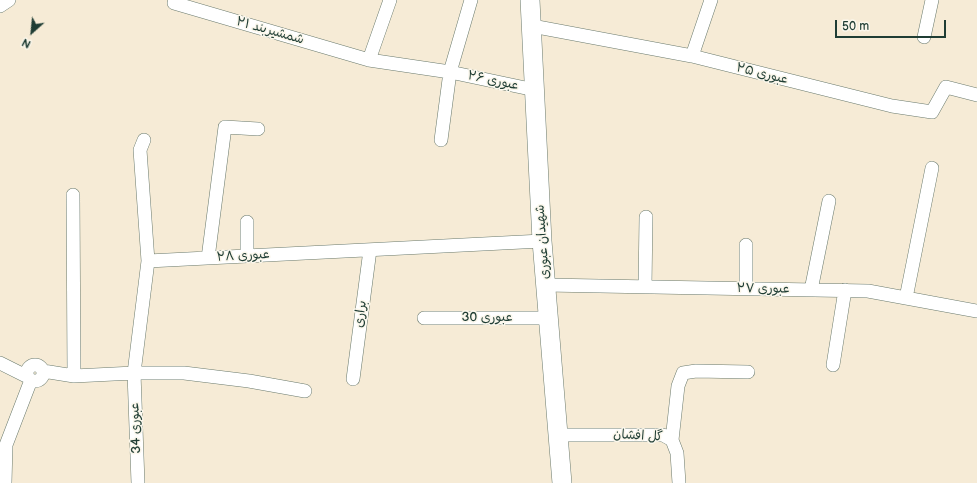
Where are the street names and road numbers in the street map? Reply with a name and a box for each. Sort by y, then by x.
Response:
street label: شمشیربند ۲۱ [234,14,306,48]
street label: عبوری ۲۵ [734,60,790,88]
street label: عبوری ۲۶ [466,68,520,94]
street label: شهیدان عبوری [533,204,553,280]
street label: عبوری ۲۸ [216,247,270,265]
street label: عبوری ۲۷ [736,281,790,297]
street label: براری [352,300,370,328]
street label: عبوری 30 [462,310,512,326]
street label: عبوری 34 [127,402,145,454]
street label: گل افشان [613,427,663,445]

